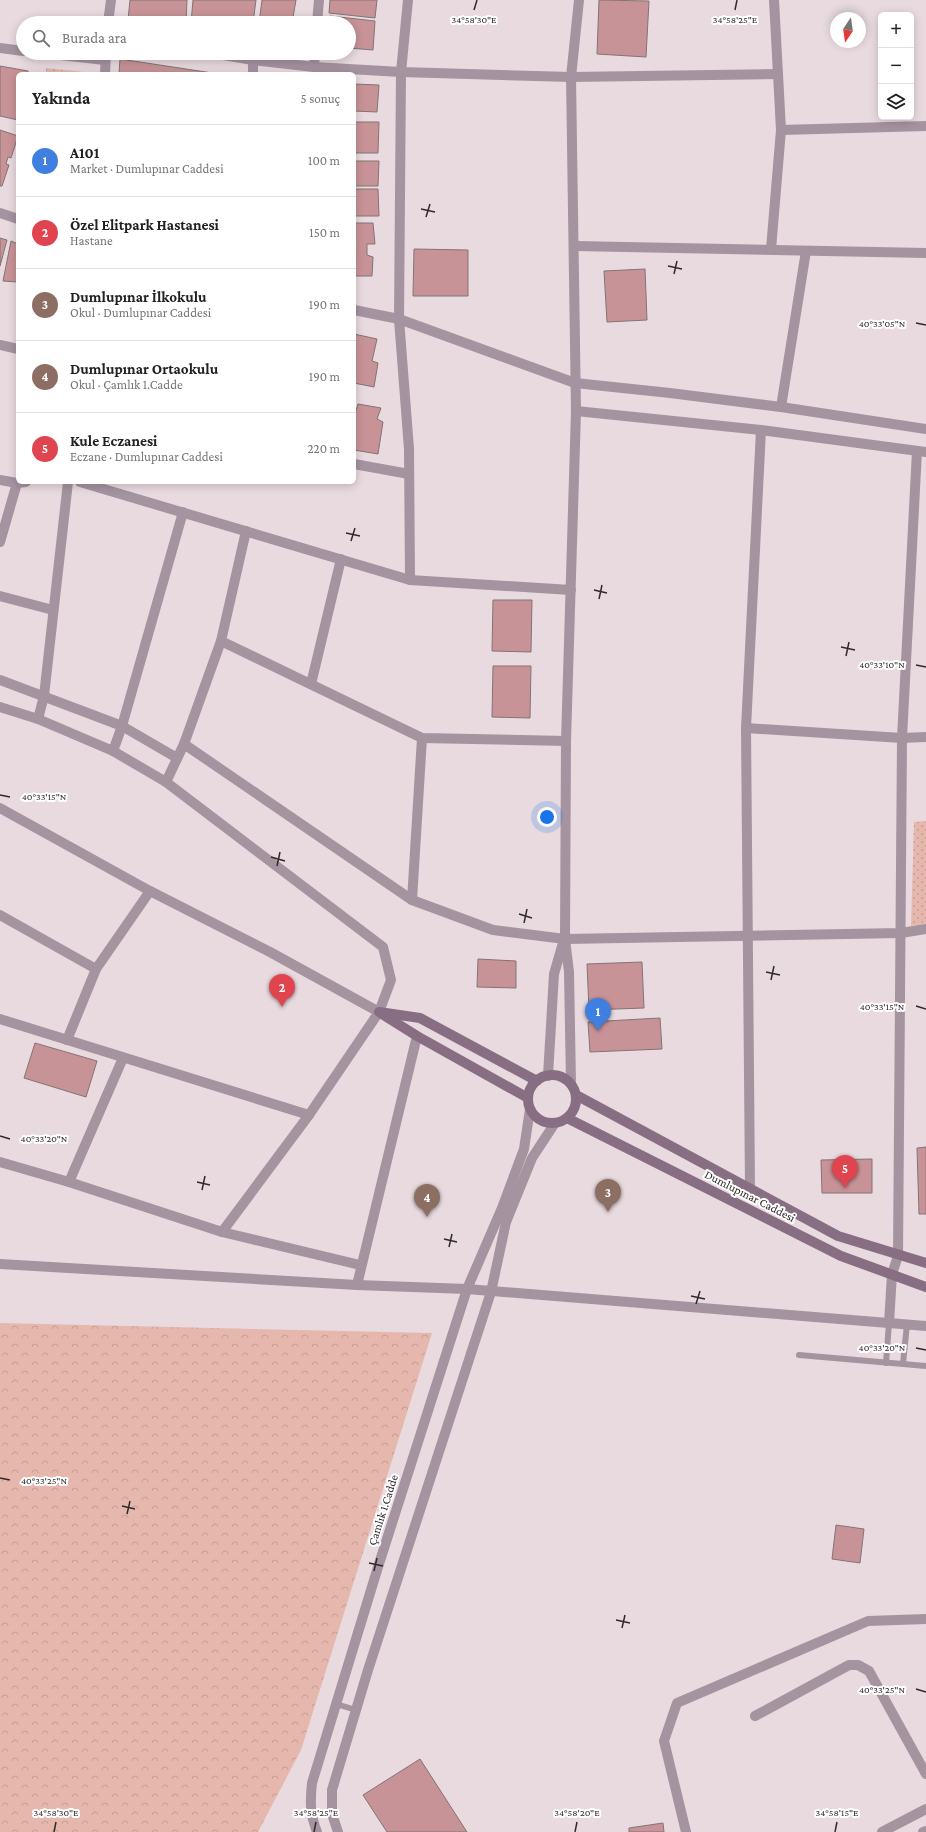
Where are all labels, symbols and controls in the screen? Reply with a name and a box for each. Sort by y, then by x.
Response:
north arrow [830,12,866,48]
map controls [878,12,914,120]
button: + [878,12,914,48]
text: 34°58'30"E [451,14,497,25]
text: 34°58'25"E [713,14,758,25]
search box [16,16,356,60]
icon: search [30,27,52,49]
text: Burada ara [62,30,127,46]
button: − [878,48,914,84]
button: layers [878,84,914,120]
text: Yakında [32,89,90,108]
text: 5 sonuç [301,91,340,106]
text: A101 [70,145,99,161]
text: 1 [43,153,47,168]
text: 100 m [308,153,340,168]
text: Market · Dumlupınar Caddesi [70,161,224,176]
text: Özel Elitpark Hastanesi [70,217,219,233]
text: 2 [42,225,48,240]
text: 150 m [309,225,340,240]
text: Hastane [70,233,113,248]
text: Dumlupınar İlkokulu [70,289,207,305]
text: 3 [42,297,48,312]
text: 190 m [309,297,340,312]
text: Okul · Dumlupınar Caddesi [70,305,211,320]
text: 40°33'05"N [859,318,906,329]
text: Dumlupınar Ortaokulu [70,361,218,377]
text: 4 [41,369,49,384]
text: 190 m [309,369,340,384]
text: Okul · Çamlık 1.Cadde [70,377,183,392]
text: Kule Eczanesi [70,433,157,449]
text: 5 [42,441,48,456]
text: 220 m [307,441,340,456]
text: Eczane · Dumlupınar Caddesi [70,449,223,464]
text: 40°33'10"N [859,659,905,670]
text: 40°33'15"N [22,791,67,802]
your location [537,807,557,827]
pin: 2 [269,974,295,1007]
pin: 1 [585,998,611,1031]
text: 40°33'15"N [860,1001,905,1012]
text: 40°33'20"N [21,1133,68,1144]
pin: 5 [832,1155,858,1188]
street label: Dumlupınar Caddesi [702,1167,798,1225]
pin: 3 [595,1179,621,1212]
pin: 4 [414,1184,440,1217]
text: 40°33'20"N [859,1342,906,1353]
street label: Çamlık 1.Cadde [365,1473,401,1547]
text: 40°33'25"N [21,1475,67,1486]
text: 40°33'25"N [859,1684,905,1695]
text: 34°58'30"E [33,1807,79,1818]
text: 34°58'25"E [294,1807,339,1818]
text: 34°58'20"E [554,1807,600,1818]
text: 34°58'15"E [815,1807,859,1818]

